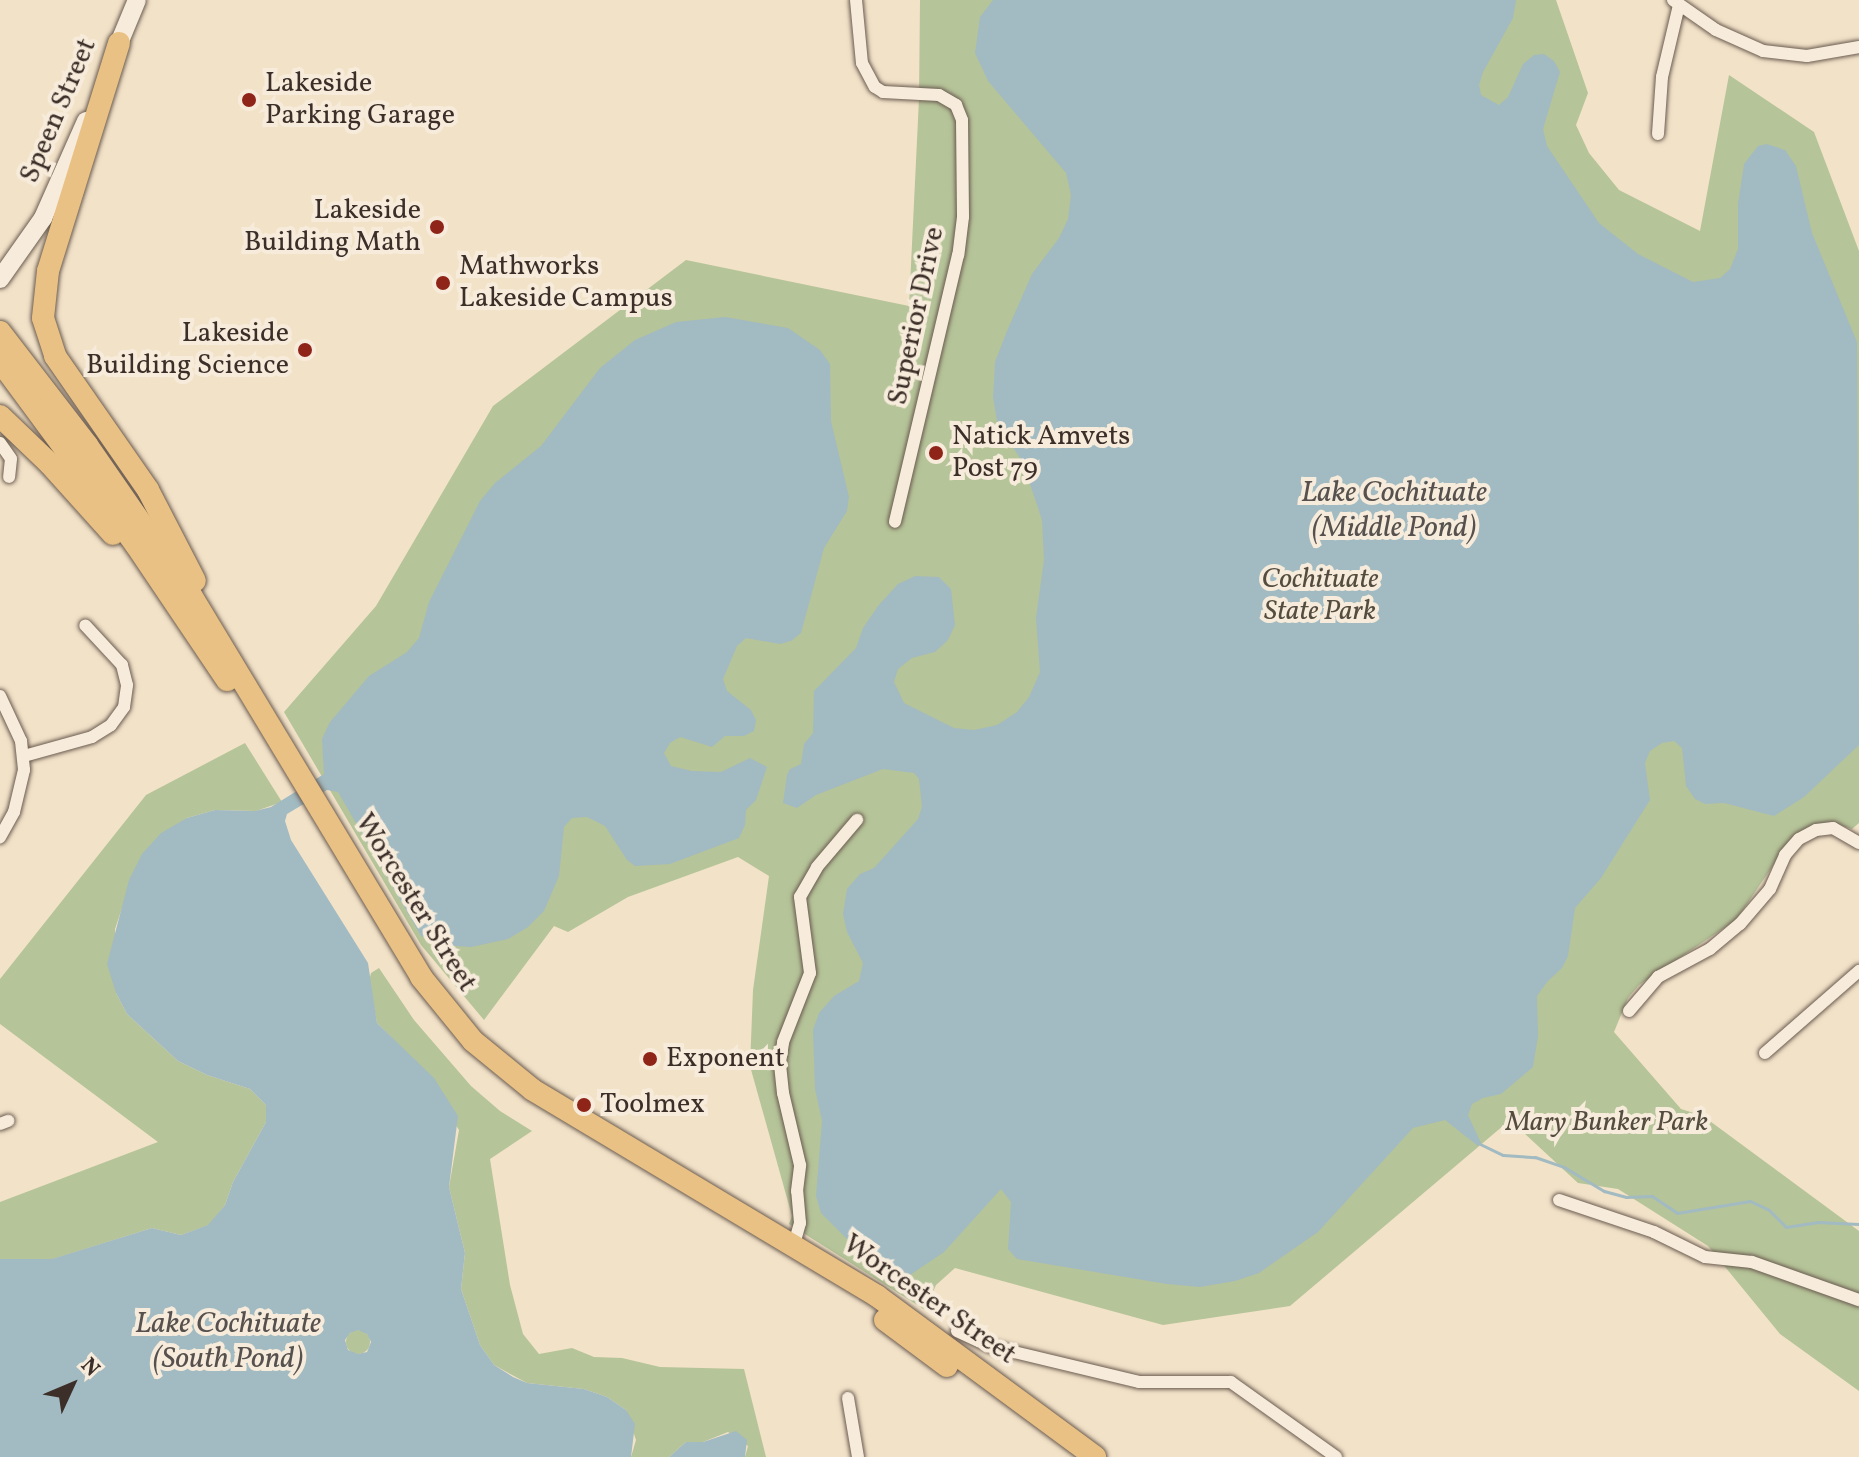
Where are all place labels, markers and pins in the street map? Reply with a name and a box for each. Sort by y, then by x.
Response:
place label: Lakeside Parking Garage [265,67,455,133]
marker: Lakeside Parking Garage [240,91,258,109]
place label: Lakeside Building Math [244,194,421,260]
marker: Lakeside Building Math [428,218,446,236]
place label: Mathworks Lakeside Campus [459,250,673,316]
marker: Mathworks Lakeside Campus [434,274,452,292]
place label: Lakeside Building Science [86,317,289,383]
marker: Lakeside Building Science [296,341,314,359]
place label: Natick Amvets Post 79 [952,420,1130,486]
marker: Natick Amvets Post 79 [927,444,945,462]
place label: Exponent [666,1042,785,1076]
marker: Exponent [641,1050,659,1068]
place label: Toolmex [600,1088,705,1122]
marker: Toolmex [575,1096,593,1114]

